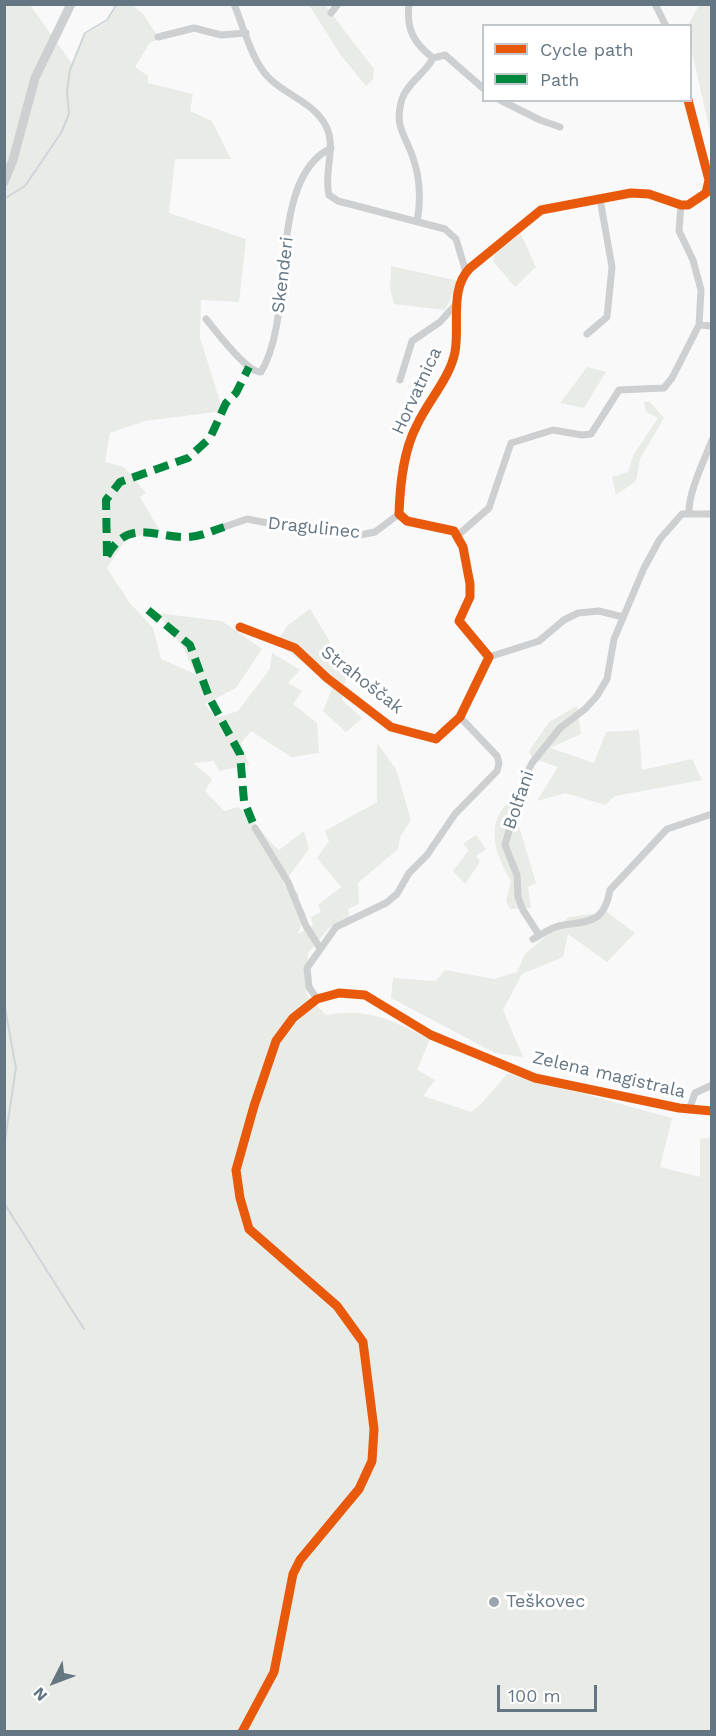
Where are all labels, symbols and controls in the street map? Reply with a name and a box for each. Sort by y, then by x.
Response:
legend [482,24,692,102]
text: Cycle path [540,39,634,60]
text: Path [540,69,580,90]
street label: Skenderi [268,236,298,314]
street label: Horvatnica [387,344,447,438]
street label: Dragulinec [267,512,361,544]
street label: Strahoščak [317,641,407,719]
street label: Bolfani [499,768,539,832]
street label: Zelena magistrala [530,1047,688,1103]
place label: Teškovec [506,1591,585,1613]
marker: Teškovec [487,1595,501,1609]
north arrow [24,1652,84,1712]
scale bar [500,1673,600,1711]
text: N [29,1684,51,1705]
text: 100 m [508,1685,561,1706]

